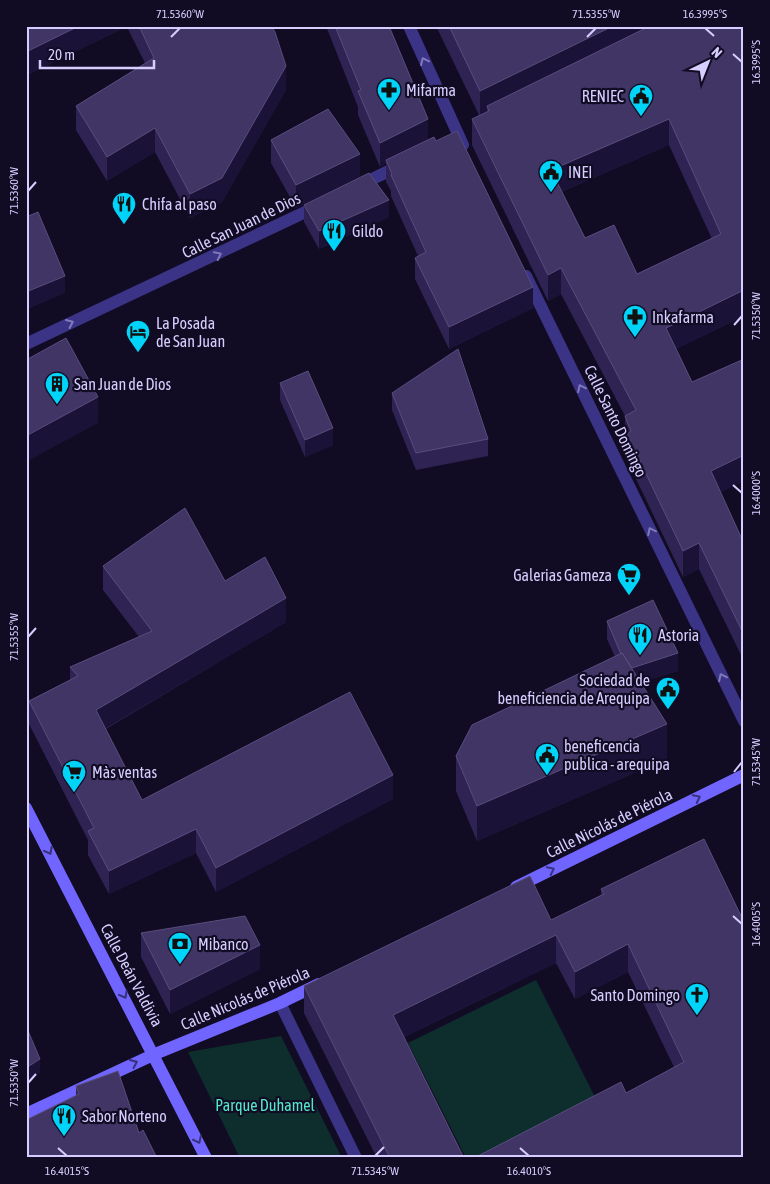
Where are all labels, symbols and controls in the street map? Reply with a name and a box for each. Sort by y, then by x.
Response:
text: 71.5360°W [156,7,204,21]
text: 71.5355°W [572,7,620,21]
text: 16.3995°S [683,7,727,21]
scale bar [40,38,154,70]
north arrow [682,38,732,88]
text: 16.3995°S [749,40,763,84]
text: N [708,44,725,61]
text: 20 m [48,46,75,63]
one-way arrow [421,57,431,66]
pharmacy icon: Mifarma [376,77,402,111]
place label: Mifarma [406,81,456,99]
public building icon: RENIEC [628,83,654,117]
place label: RENIEC [582,87,624,105]
public building icon: INEI [538,159,564,193]
place label: INEI [568,163,592,181]
text: 71.5360°W [7,167,21,215]
street label: Calle San Juan de Dios [179,188,304,262]
restaurant icon: Chifa al paso [111,191,137,225]
place label: Chifa al paso [142,195,217,214]
restaurant icon: Gildo [321,218,347,252]
place label: Gildo [352,222,383,240]
one-way arrow [213,251,222,261]
text: 71.5350°W [749,292,763,340]
pharmacy icon: Inkafarma [622,304,648,338]
place label: Inkafarma [652,308,714,326]
place label: La Posada de San Juan [156,314,225,350]
hotel icon: La Posada de San Juan [125,319,151,353]
one-way arrow [65,320,74,330]
street label: Calle Santo Domingo [580,362,651,480]
building icon: San Juan de Dios [44,371,70,405]
place label: San Juan de Dios [74,375,172,393]
one-way arrow [577,384,587,393]
text: 16.4000°S [749,471,763,515]
one-way arrow [647,527,657,536]
supermarket icon: Galerias Gameza [616,562,642,596]
place label: Galerias Gameza [513,566,612,584]
text: 71.5355°W [7,613,21,661]
restaurant icon: Astoria [627,622,653,656]
place label: Astoria [658,626,699,644]
place label: Sociedad de beneficiencia de Arequipa [497,671,650,708]
one-way arrow [718,673,729,682]
public building icon: Sociedad de beneficiencia de Arequipa [655,676,681,710]
place label: beneficencia publica - arequipa [564,737,670,774]
text: 71.5345°W [749,738,763,786]
public building icon: beneficencia publica - arequipa [534,742,560,776]
supermarket icon: Màs ventas [61,759,87,793]
place label: Màs ventas [92,763,158,781]
street label: Calle Nicolás de Piérola [543,785,675,861]
one-way arrow [691,794,700,804]
one-way arrow [43,846,53,855]
one-way arrow [546,865,555,876]
text: 16.4005°S [749,902,763,946]
street label: Calle Deán Valdivia [97,920,167,1030]
bank icon: Mibanco [167,931,193,965]
place label: Mibanco [198,935,249,953]
street label: Calle Nicolás de Piérola [178,963,312,1033]
church icon: Santo Domingo [684,982,710,1016]
place label: Santo Domingo [590,986,680,1005]
one-way arrow [118,990,128,999]
text: 71.5350°W [7,1059,21,1107]
one-way arrow [129,1059,138,1070]
park label: Parque Duhamel [215,1096,315,1115]
restaurant icon: Sabor Norteno [51,1103,77,1137]
place label: Sabor Norteno [82,1107,167,1125]
one-way arrow [191,1135,202,1144]
text: 16.4015°S [45,1164,89,1178]
text: 71.5345°W [351,1164,399,1178]
text: 16.4010°S [507,1164,551,1178]

